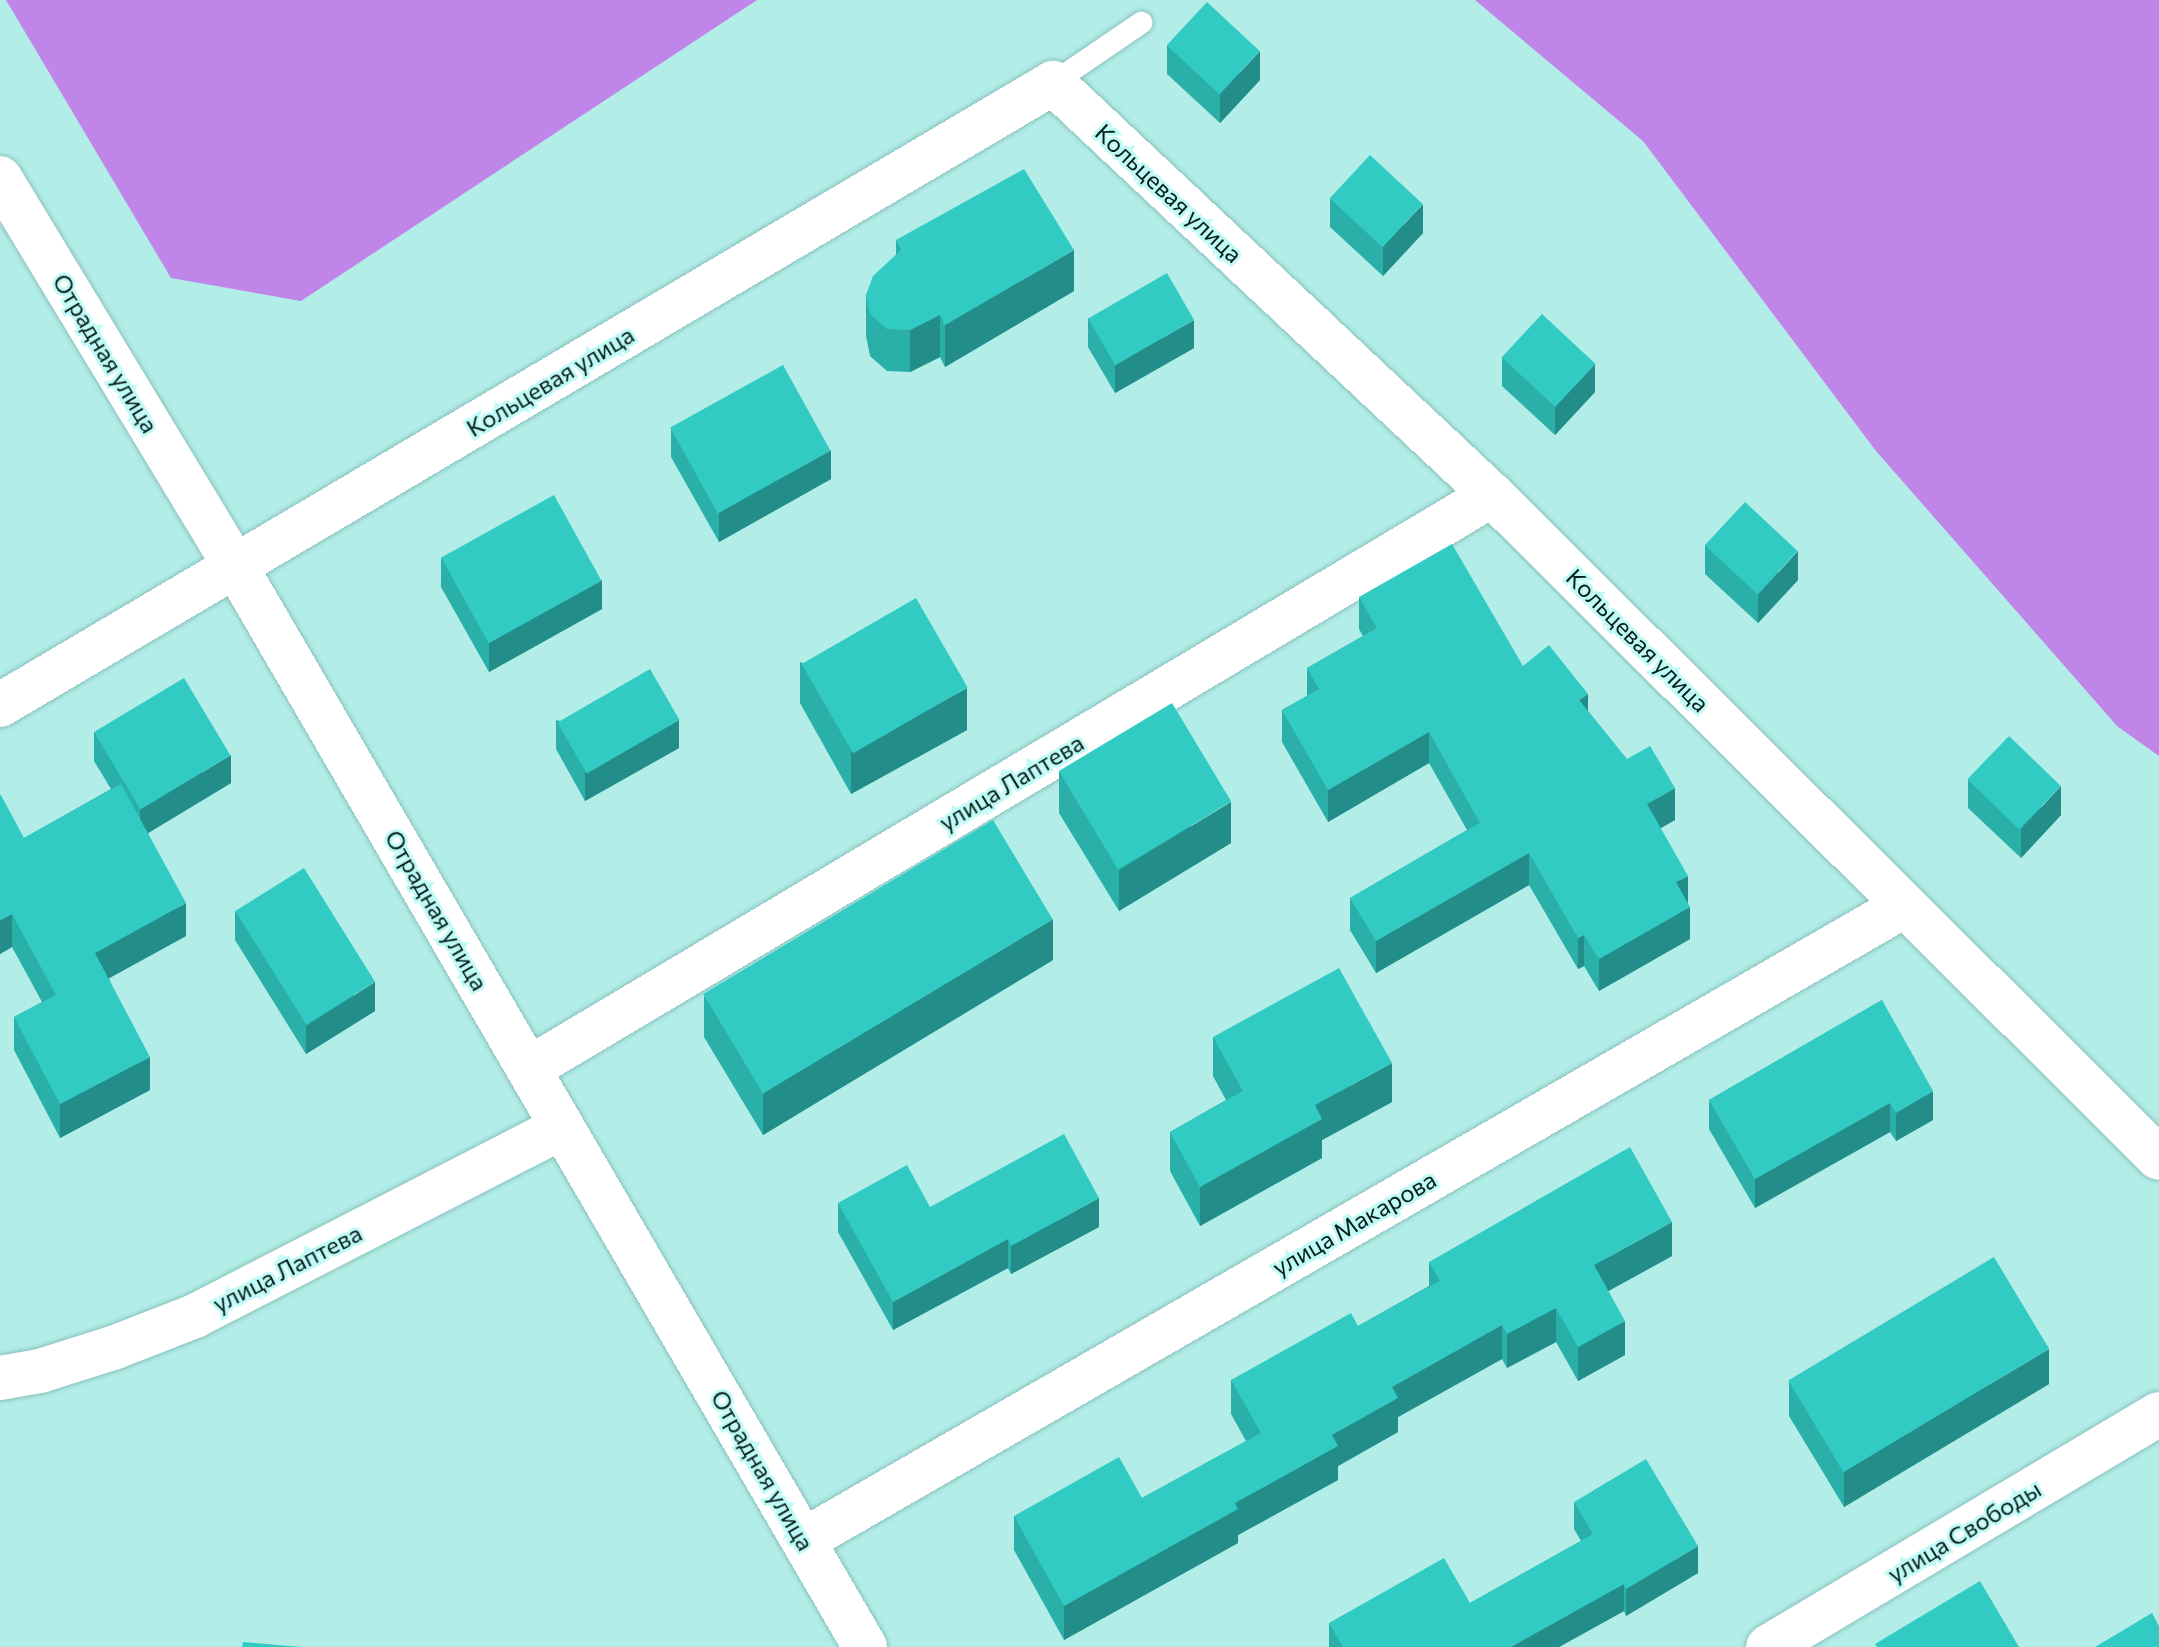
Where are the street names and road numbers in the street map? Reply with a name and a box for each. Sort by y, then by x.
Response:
street label: Кольцевая улица [1090,118,1248,268]
street label: Отрадная улица [47,268,165,438]
street label: Кольцевая улица [461,320,639,442]
street label: Кольцевая улица [1561,563,1715,717]
street label: улица Лаптева [934,728,1088,836]
street label: Отрадная улица [379,825,495,995]
street label: улица Макарова [1267,1164,1441,1282]
street label: улица Лаптева [208,1218,366,1318]
street label: Отрадная улица [705,1385,821,1555]
street label: улица Свободы [1882,1474,2046,1588]

